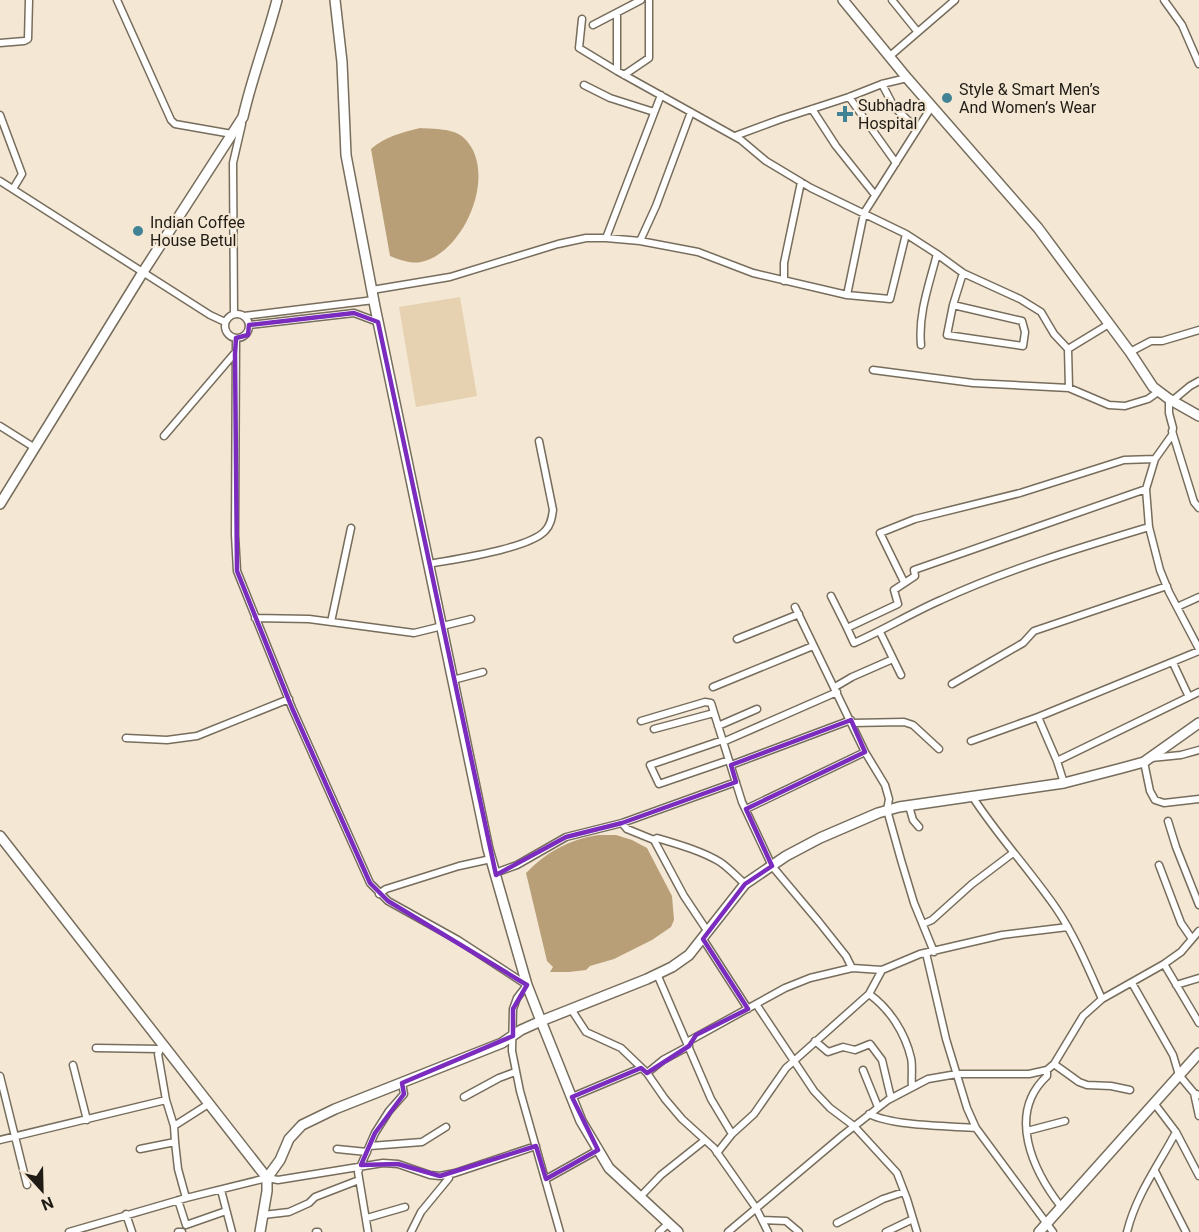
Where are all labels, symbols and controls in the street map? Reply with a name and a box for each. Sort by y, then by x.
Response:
place label: Style & Smart Men’s And Women’s Wear [959,80,1100,117]
marker: Style & Smart Men’s And Women’s Wear [940,91,954,105]
place label: Subhadra Hospital [858,96,926,133]
marker: Subhadra Hospital [836,105,854,123]
place label: Indian Coffee House Betul [150,213,245,250]
marker: Indian Coffee House Betul [131,224,145,238]
north arrow [12,1160,72,1220]
text: N [39,1193,56,1214]

